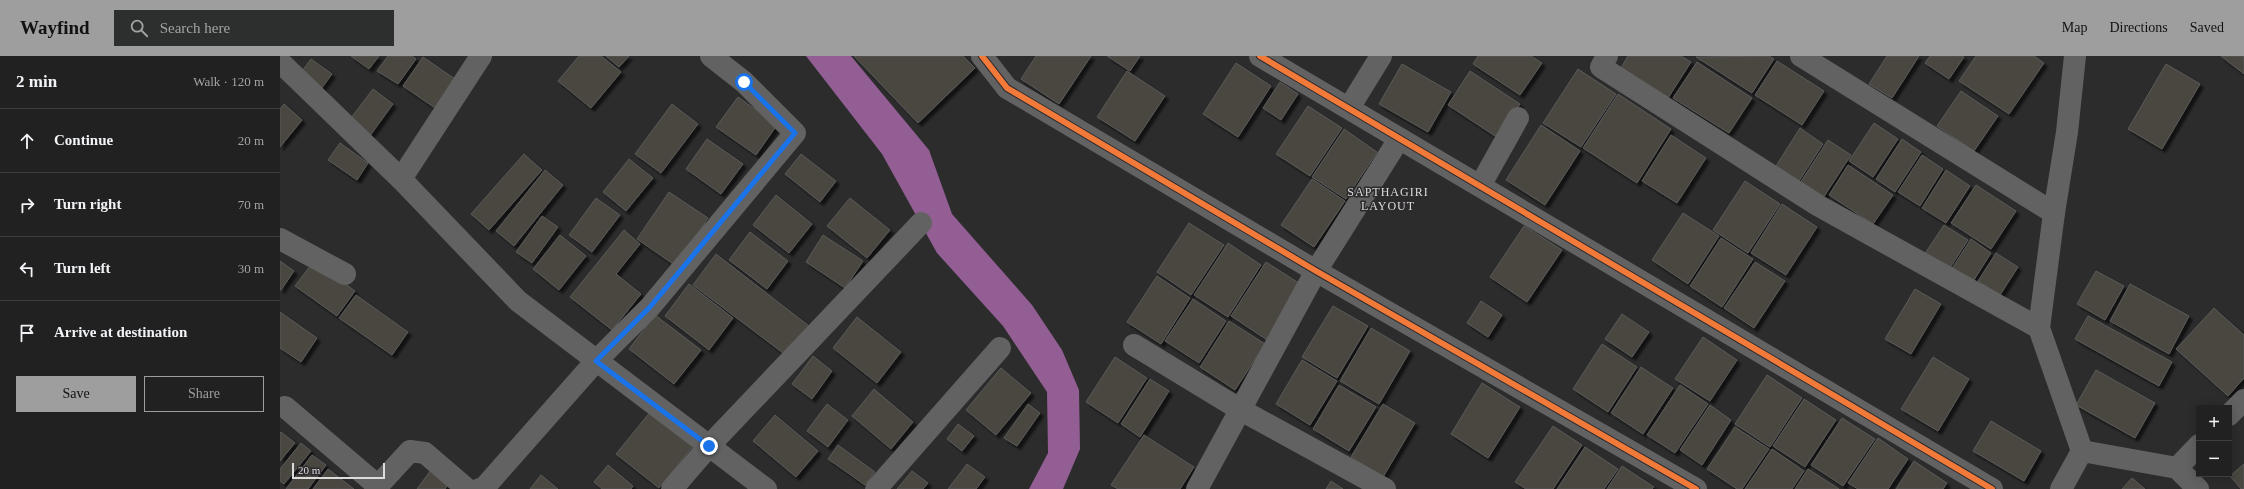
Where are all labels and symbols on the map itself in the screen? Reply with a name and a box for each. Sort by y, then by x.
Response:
route start [735,73,753,91]
district label: SAPTHAGIRI LAYOUT [1347,185,1429,213]
route end [700,437,718,455]
scale bar [292,461,385,480]

